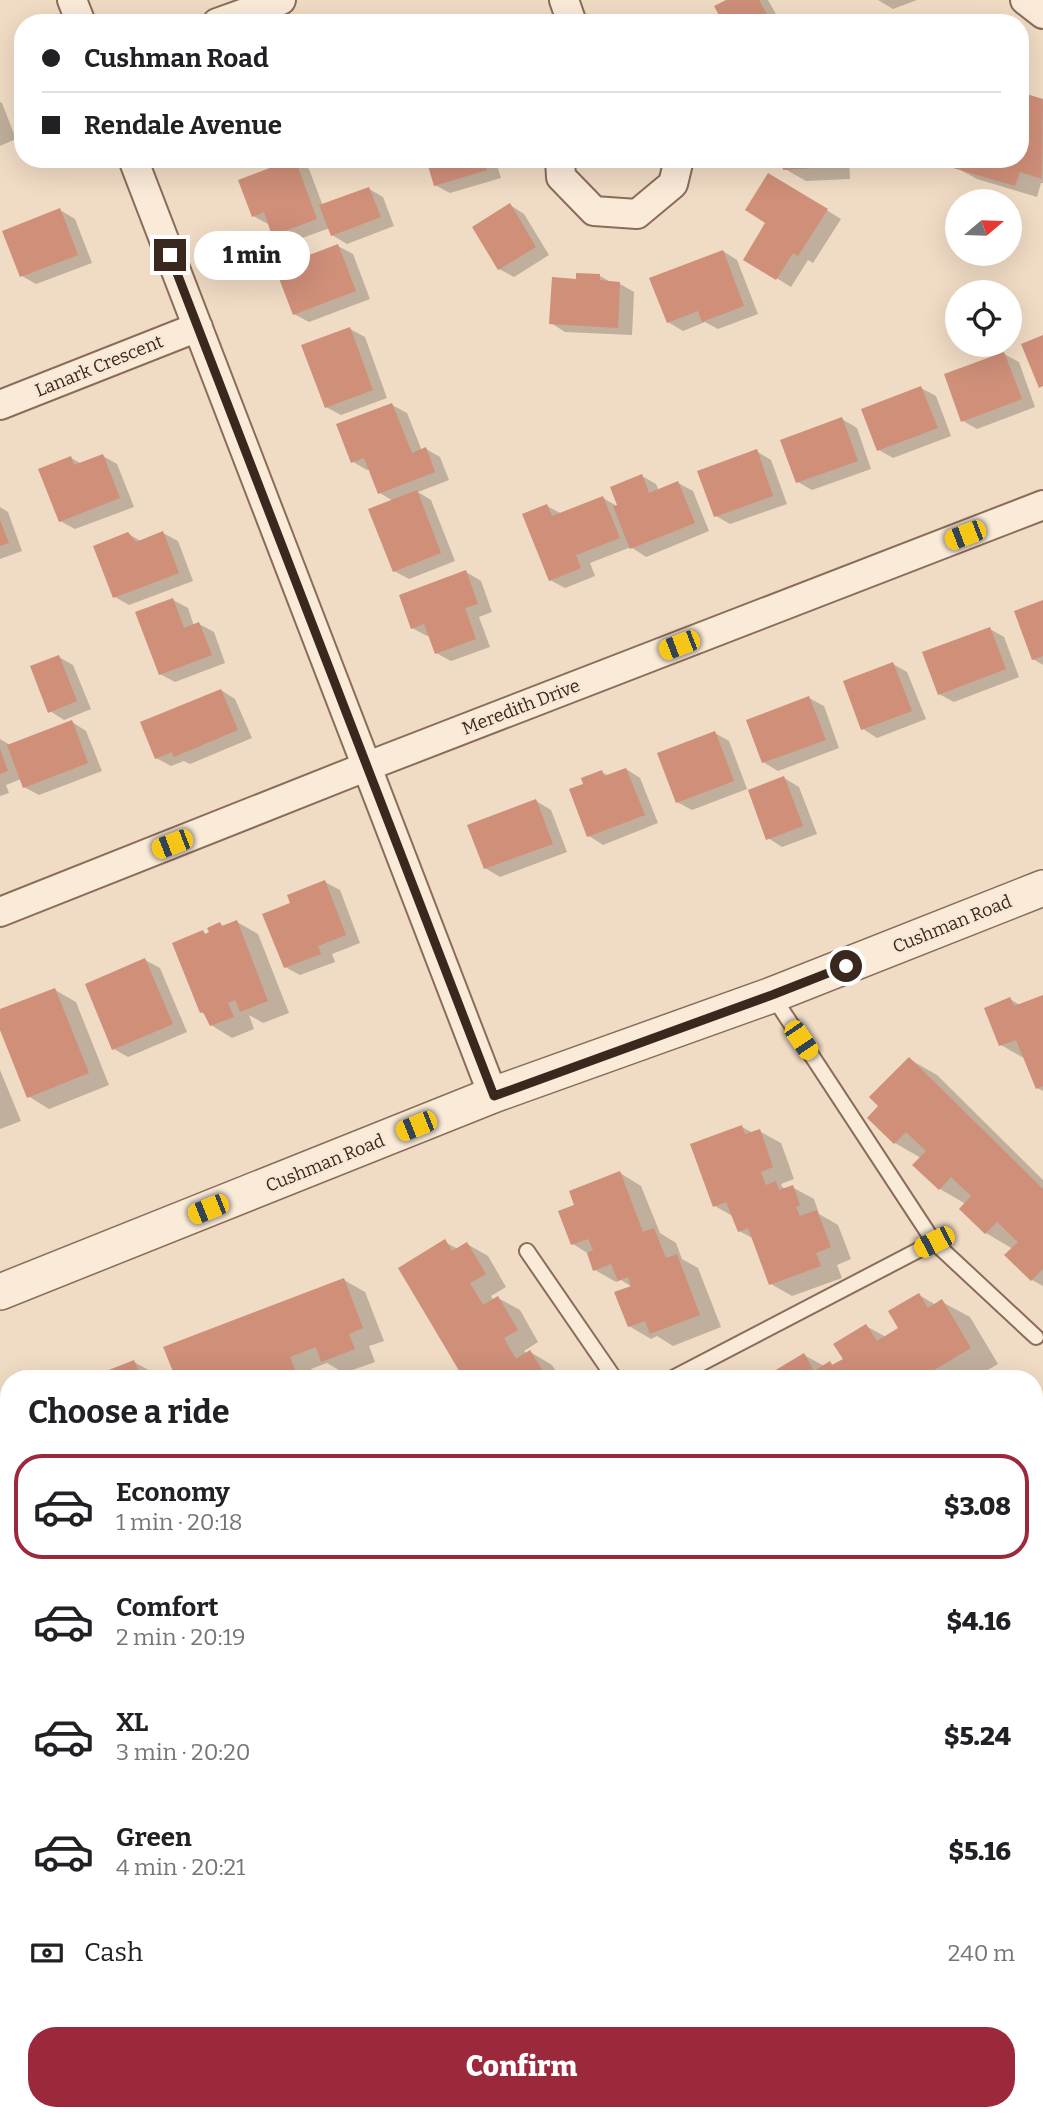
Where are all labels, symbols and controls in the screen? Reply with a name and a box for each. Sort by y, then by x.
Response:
text: Cushman Road [84,43,269,74]
text: Rendale Avenue [84,110,282,141]
north arrow [945,189,1022,266]
map controls [945,189,1022,357]
callout: 1 min [194,230,310,280]
route end [154,239,186,271]
text: 1 min [223,241,281,269]
button: locate [945,280,1022,357]
street label: Lanark Crescent [32,330,167,402]
car [942,518,989,552]
car [656,628,703,662]
street label: Meredith Drive [459,674,583,740]
car [149,827,196,861]
street label: Cushman Road [889,890,1015,958]
route start [830,950,862,982]
car [781,1017,822,1063]
car [393,1108,440,1144]
street label: Cushman Road [262,1129,388,1197]
car [185,1191,232,1227]
car [911,1223,958,1261]
text: Choose a ride [28,1393,229,1431]
icon: car [32,1475,95,1538]
text: Economy [116,1477,230,1508]
text: $3.08 [944,1491,1011,1522]
text: 1 min · 20:18 [116,1508,243,1536]
icon: car [32,1590,95,1653]
text: Comfort [116,1592,219,1623]
text: $4.16 [946,1606,1011,1637]
text: 2 min · 20:19 [116,1623,245,1651]
icon: car [32,1705,95,1768]
text: XL [116,1707,148,1738]
text: $5.24 [944,1721,1011,1752]
text: 3 min · 20:20 [116,1738,250,1766]
icon: car [32,1820,95,1883]
text: Green [116,1822,192,1853]
text: $5.16 [948,1836,1011,1867]
text: 4 min · 20:21 [116,1853,245,1881]
icon: cash [28,1934,66,1972]
text: Cash [84,1937,143,1968]
text: 240 m [948,1939,1015,1967]
button: Confirm [28,2027,1015,2107]

